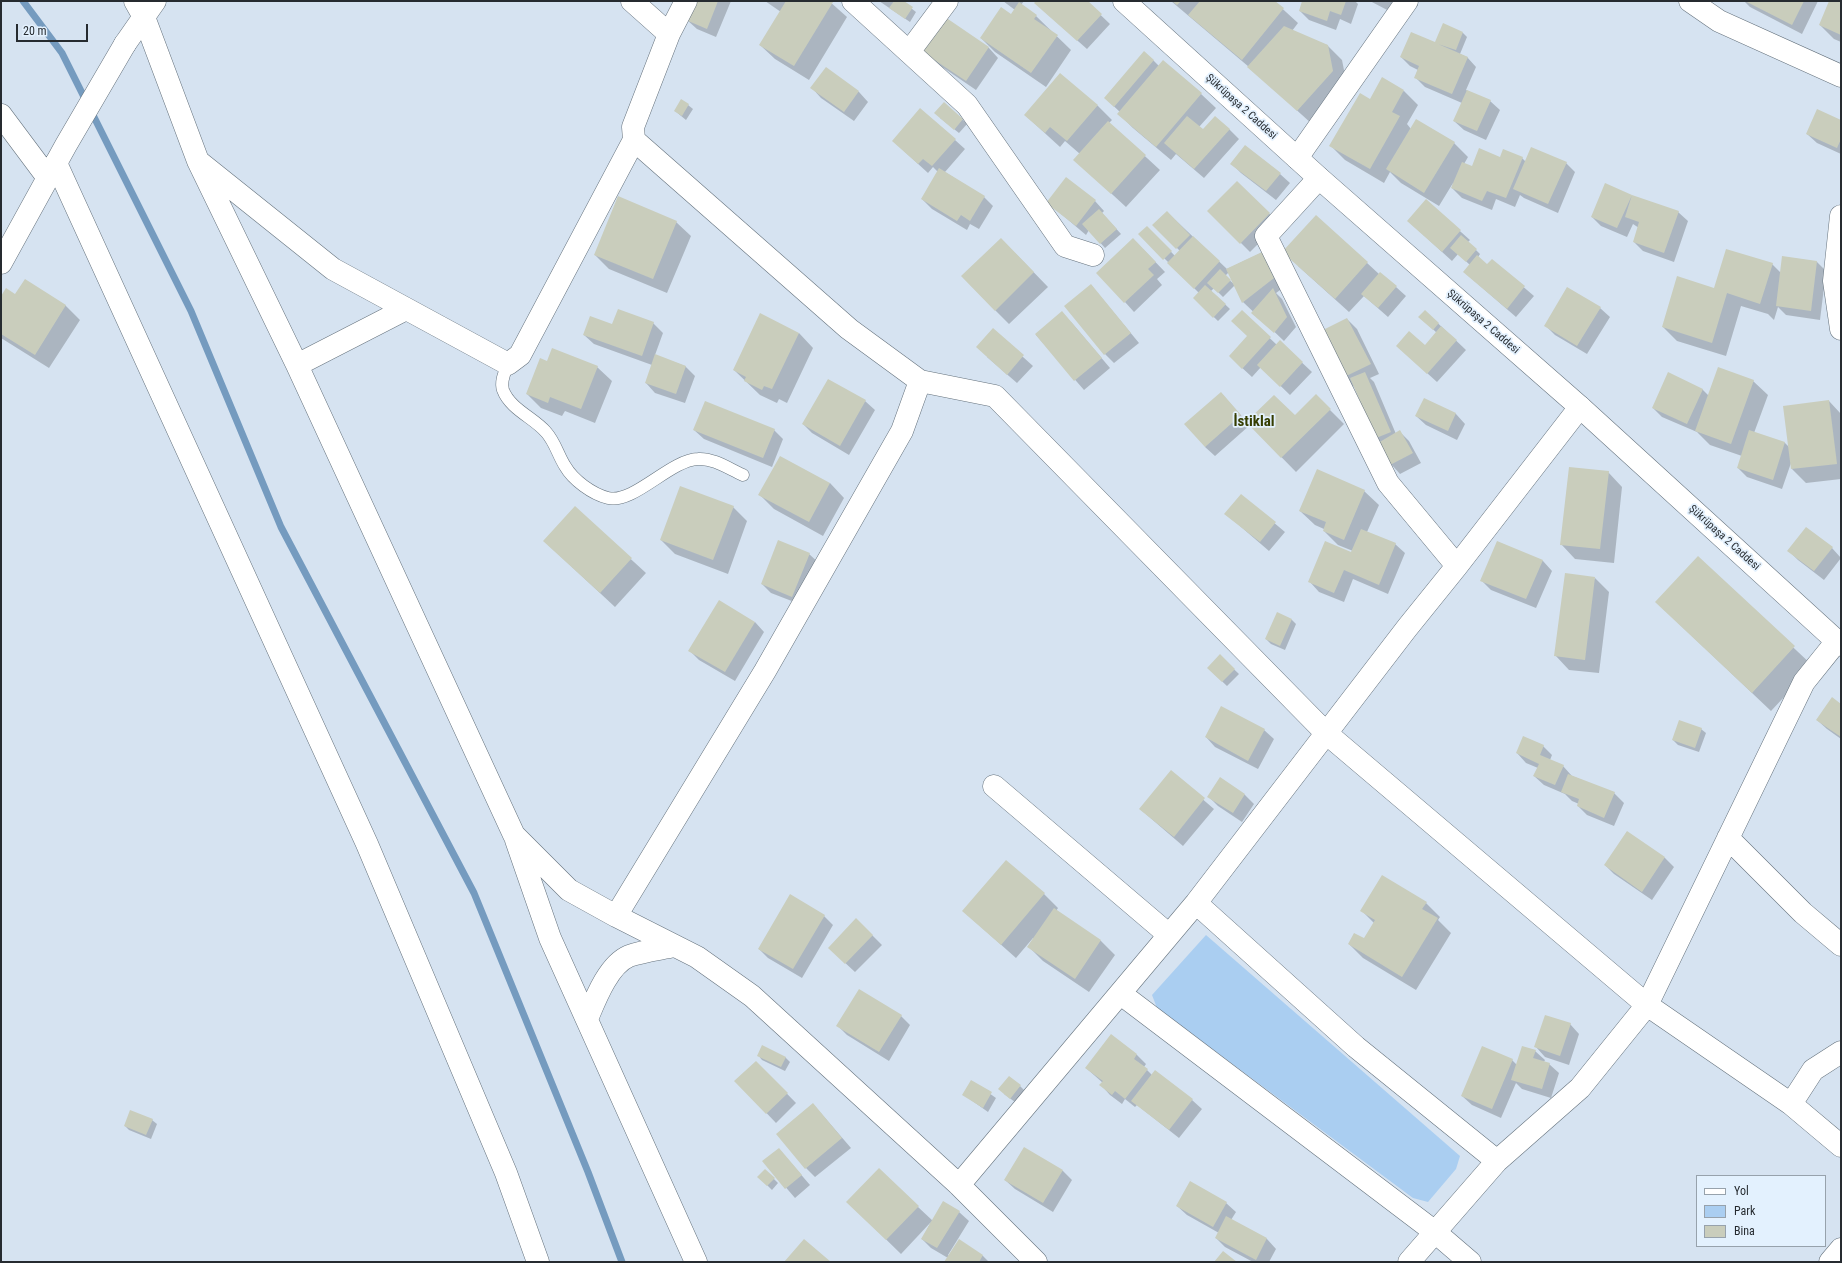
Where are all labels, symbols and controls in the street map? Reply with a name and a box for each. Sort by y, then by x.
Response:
scale bar [18,16,90,42]
text: 20 m [23,24,47,38]
street label: Şükrüpaşa 2 Caddesi [1203,72,1279,142]
street label: Şükrüpaşa 2 Caddesi [1444,287,1522,357]
district label: İstiklal [1233,413,1275,431]
street label: Şükrüpaşa 2 Caddesi [1686,503,1762,573]
legend [1696,1175,1826,1247]
text: Yol [1734,1184,1749,1198]
text: Park [1734,1204,1755,1218]
text: Bina [1734,1224,1755,1238]

